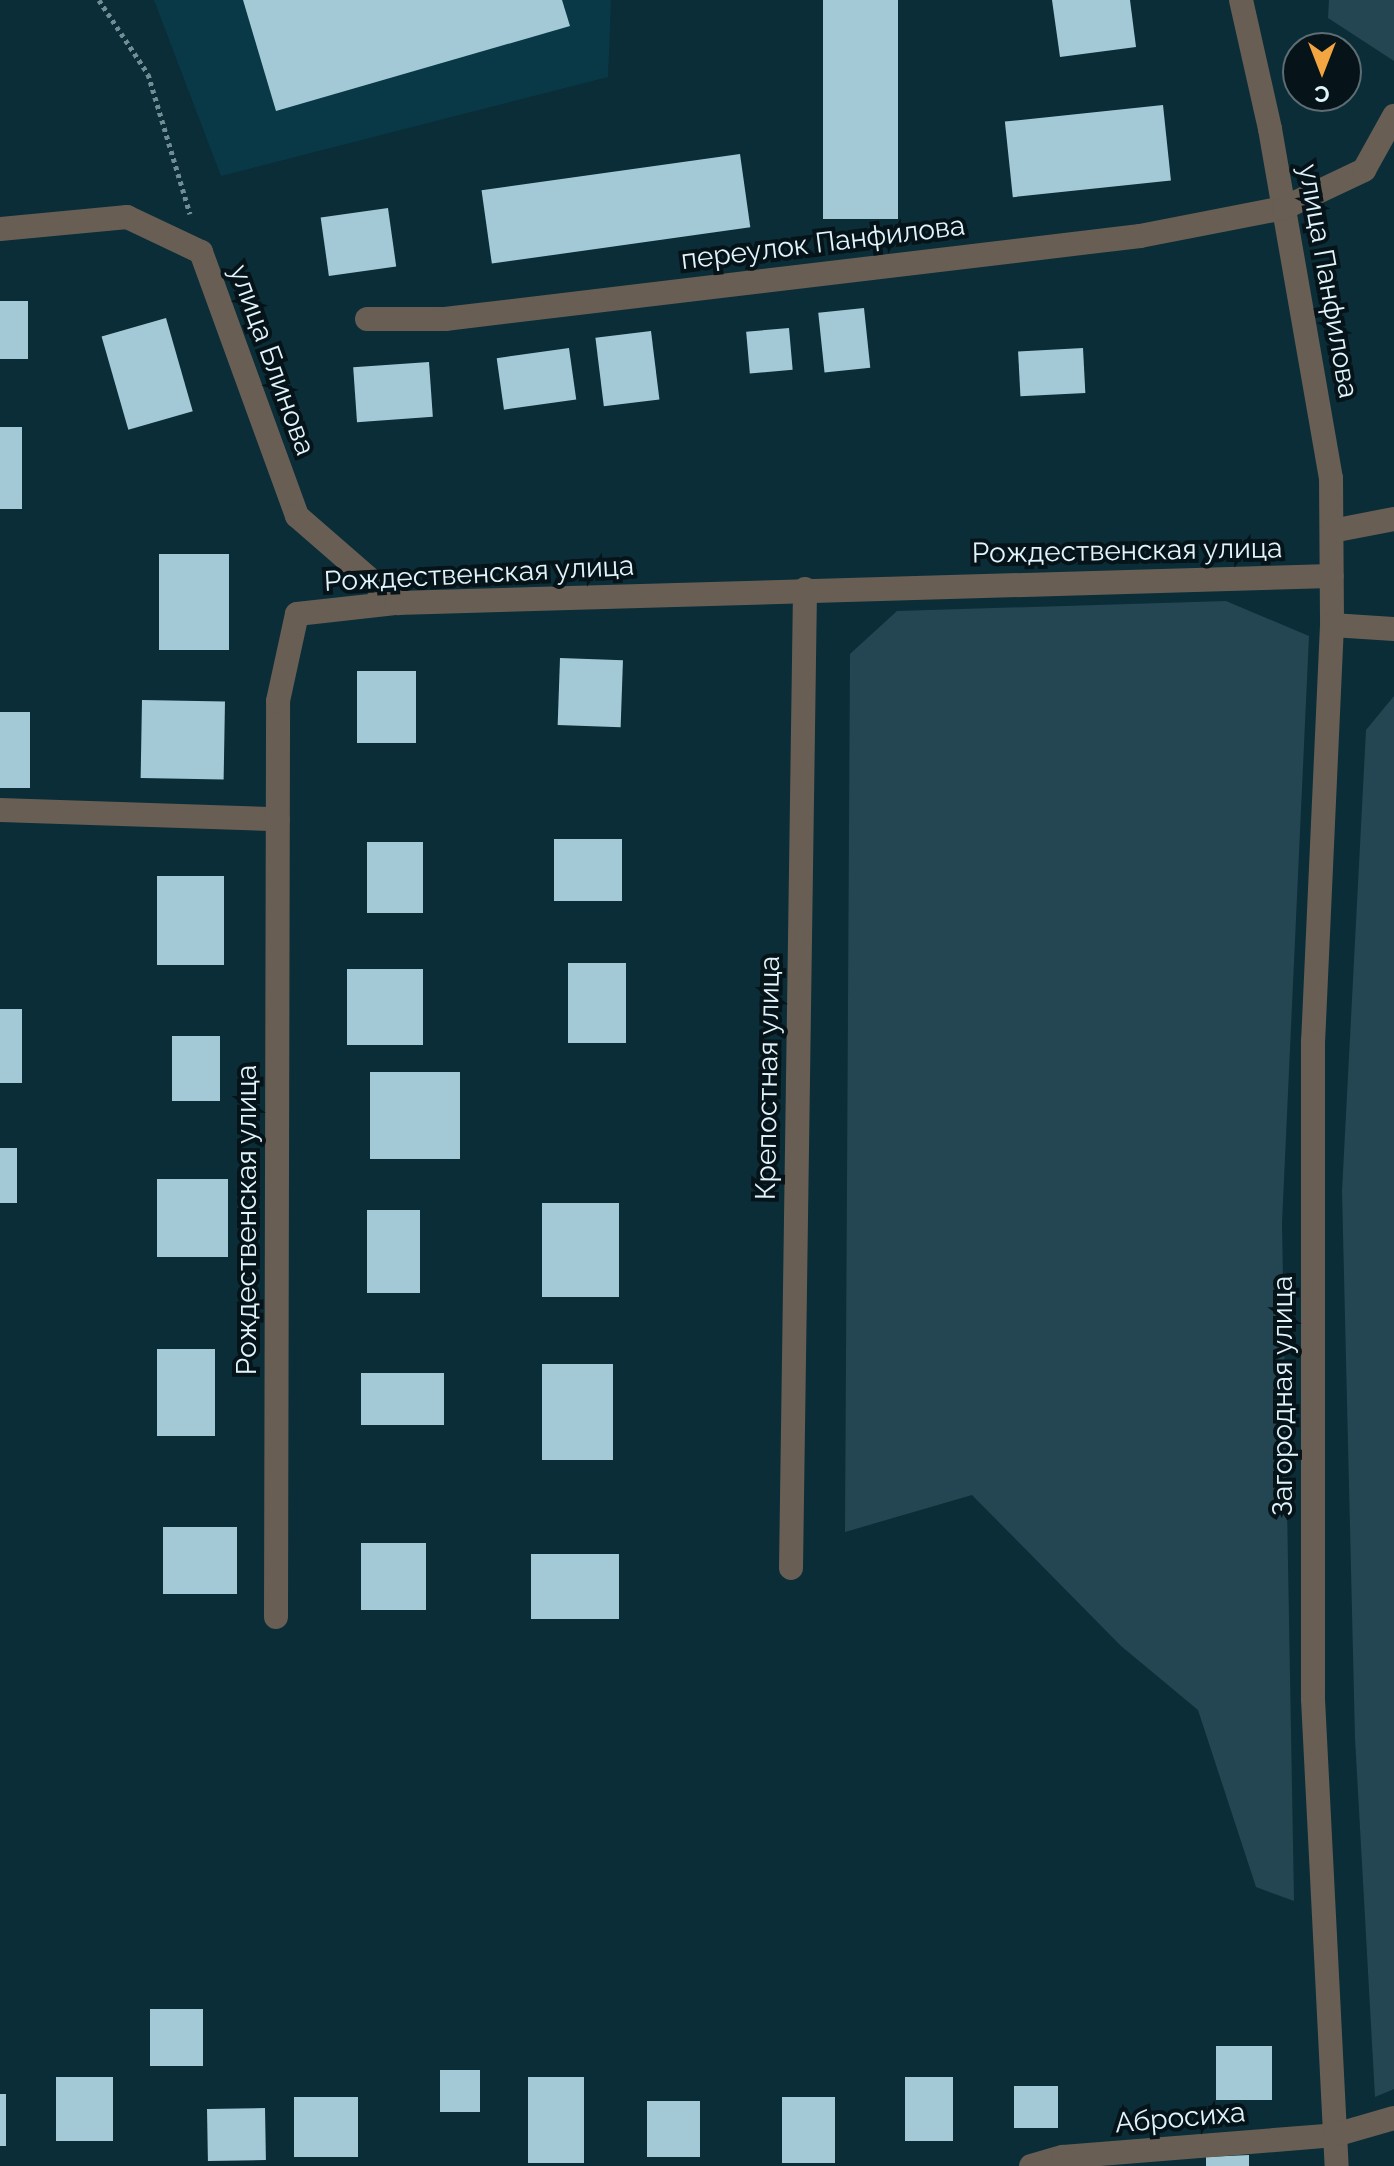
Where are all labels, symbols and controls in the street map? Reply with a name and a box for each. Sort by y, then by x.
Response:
north arrow [1282,32,1362,112]
text: С [1314,81,1330,107]
street label: улица Панфилова [1291,161,1365,401]
street label: переулок Панфилова [679,209,967,277]
street label: улица Блинова [222,260,322,460]
street label: Рождественская улица [971,531,1283,571]
street label: Рождественская улица [323,549,635,599]
street label: Крепостная улица [749,955,787,1201]
street label: Рождественская улица [230,1064,264,1376]
street label: Загородная улица [1266,1275,1300,1517]
street label: Абросиха [1113,2096,1247,2140]

